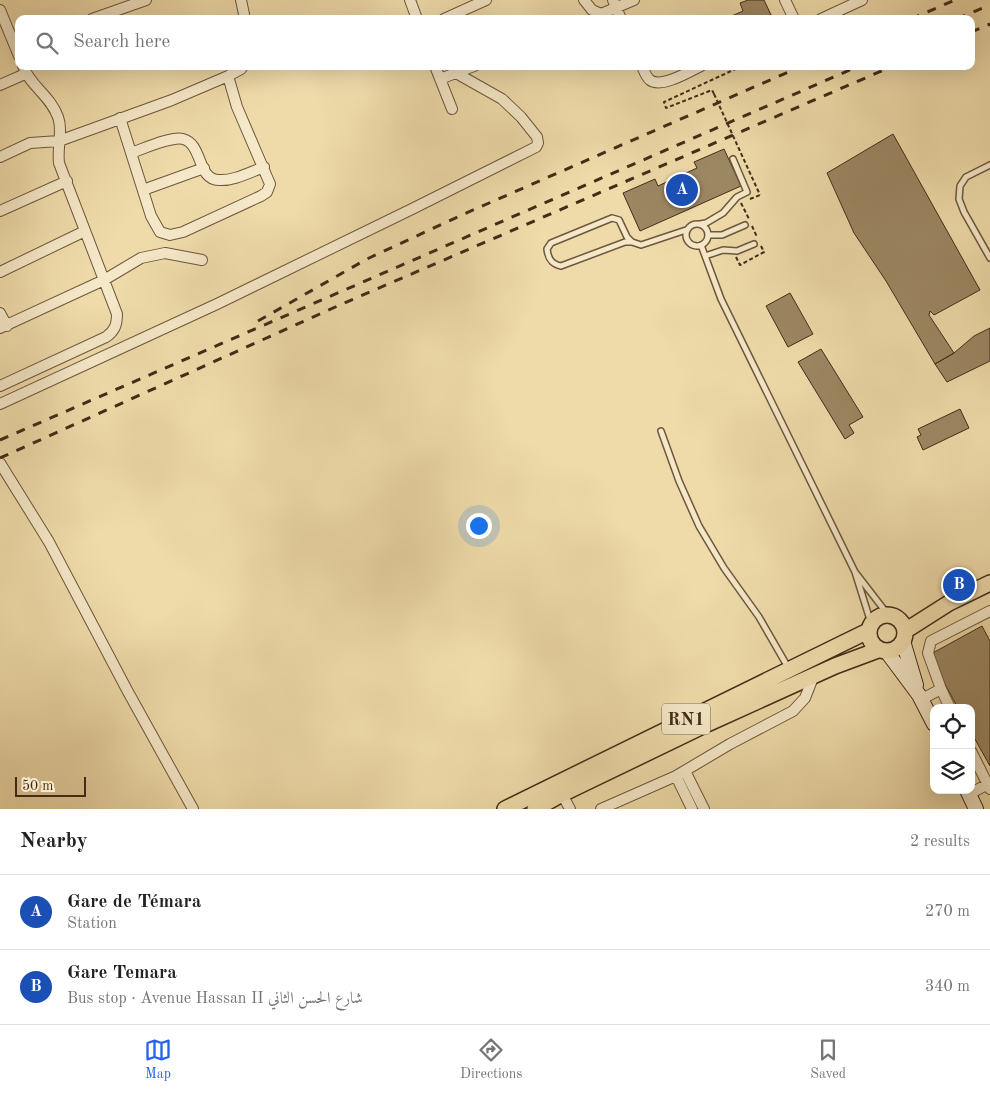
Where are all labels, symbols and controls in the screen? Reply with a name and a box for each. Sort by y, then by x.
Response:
search box [15,15,975,70]
icon: search [33,29,61,57]
text: Search here [73,33,170,52]
pin: A [666,171,698,209]
your location [466,513,492,539]
pin: B [943,566,975,604]
road number: RN1 [662,704,710,734]
map controls [930,704,975,794]
button: locate [930,704,975,749]
button: layers [930,749,975,794]
scale bar [15,774,86,797]
text: 50 m [22,779,53,793]
text: Nearby [20,831,88,852]
text: 2 results [910,834,970,850]
text: Gare de Témara [67,893,201,912]
text: A [30,904,42,920]
text: 270 m [925,904,970,920]
text: Station [67,916,117,932]
text: Gare Temara [67,964,177,983]
text: B [30,979,42,995]
text: 340 m [925,979,970,995]
text: Bus stop · Avenue Hassan II شارع الحسن الثاني [67,991,363,1007]
tab: Map [144,1036,172,1083]
tab: Directions [460,1036,522,1083]
tab: Saved [810,1036,846,1083]

